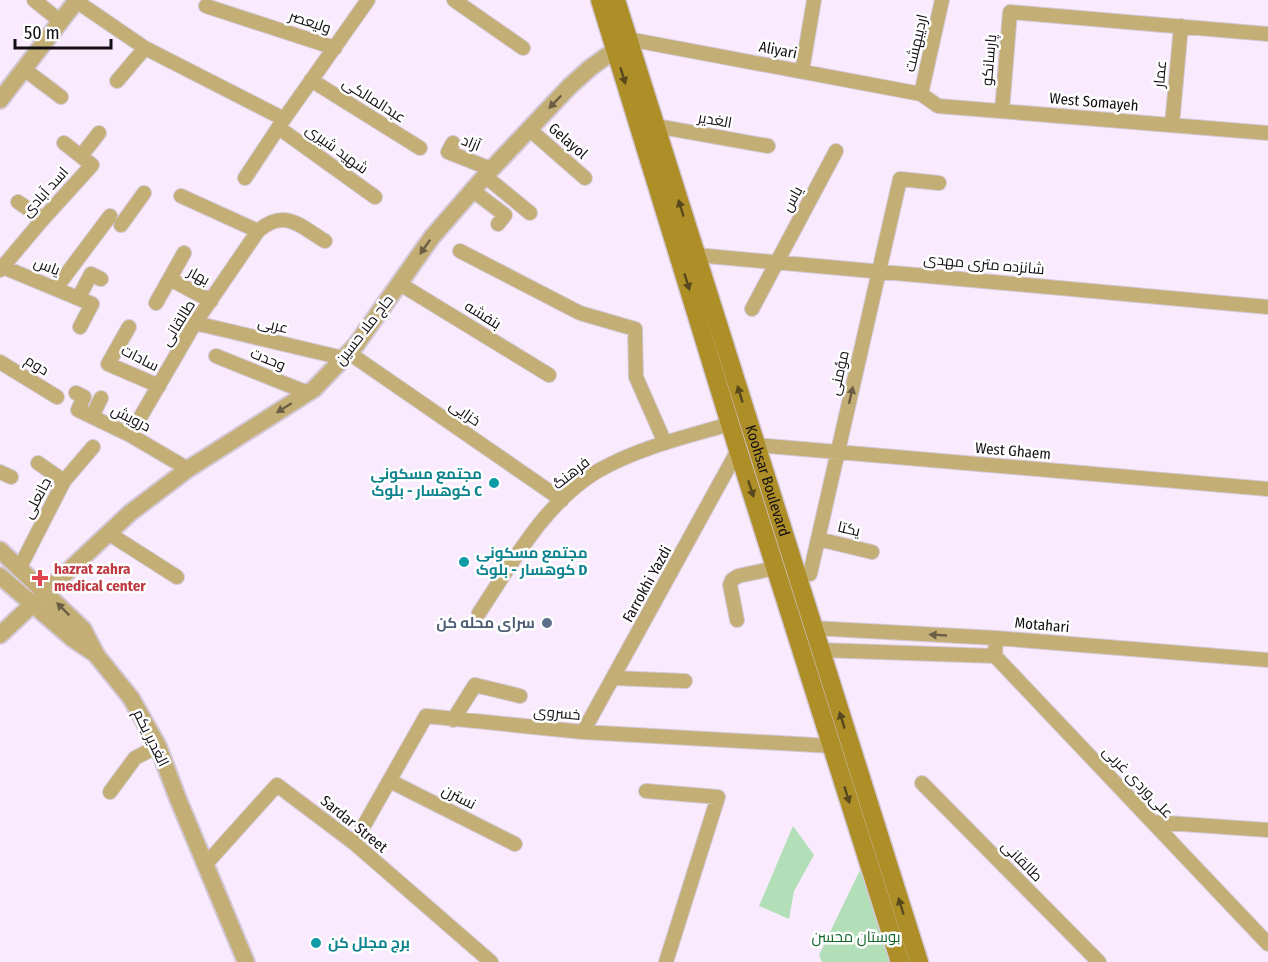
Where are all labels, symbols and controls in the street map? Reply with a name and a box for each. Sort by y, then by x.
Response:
street label: ولیعصر [286,6,333,37]
scale bar [15,12,111,50]
street label: اردیبهشت [901,12,932,74]
text: 50 m [24,22,60,44]
street label: پارسانکو [978,33,1001,87]
street label: Aliyari [757,37,799,63]
street label: عمار [1150,60,1170,89]
one-way arrow [619,67,628,85]
street label: عبدالمالکی [338,73,409,127]
street label: West Somayeh [1049,89,1139,115]
one-way arrow [548,94,562,109]
street label: الغدیر [696,108,733,132]
street label: Gelayol [545,119,591,163]
street label: شهید شیری [302,120,372,179]
street label: آزاد [459,131,483,155]
street label: اسد آبادی [18,163,73,221]
street label: یاس [778,183,807,215]
one-way arrow [676,199,686,217]
one-way arrow [419,239,431,255]
street label: شانزده متری مهدی [923,250,1045,279]
street label: یاس [31,253,63,280]
street label: بهار [184,262,213,290]
one-way arrow [683,273,692,291]
street label: حاج ملا حسین [331,291,399,370]
street label: طالقانی [157,297,200,350]
street label: بنفشه [461,297,505,333]
street label: عربی [256,313,290,338]
street label: سادات [118,341,162,375]
street label: وحدت [248,344,288,374]
street label: مؤمنی [825,349,854,397]
street label: دوم [21,351,52,380]
one-way arrow [735,385,744,403]
one-way arrow [846,386,856,404]
street label: خزایی [445,396,484,431]
street label: درویش [108,400,154,436]
one-way arrow [276,402,292,413]
street label: Koohsar Boulevard [741,423,793,539]
street label: West Ghaem [974,439,1052,463]
street label: فرهنگ [549,453,593,493]
place label: مجتمع مسکونی کوهسار - بلوک C [370,465,482,500]
street label: جانعلی [19,474,56,522]
marker: مجتمع مسکونی کوهسار - بلوک C [487,476,501,490]
one-way arrow [746,480,756,498]
street label: یکتا [836,518,862,540]
street label: Farrokhi Yazdi [619,543,675,625]
place label: مجتمع مسکونی کوهسار - بلوک D [476,544,588,579]
marker: مجتمع مسکونی کوهسار - بلوک D [457,555,471,569]
place label: hazrat zahra medical center [54,560,146,595]
marker: hazrat zahra medical center [31,569,49,587]
one-way arrow [57,602,71,616]
place label: سرای محله کن [436,614,535,632]
street label: Motahari [1014,614,1070,636]
marker: سرای محله کن [540,616,554,630]
one-way arrow [928,630,947,640]
street label: خسروی [533,702,581,725]
street label: الغدیر یکم [129,706,173,770]
one-way arrow [837,711,847,729]
street label: علی‌وردی غربی [1098,742,1177,823]
street label: نسترن [439,781,479,814]
one-way arrow [843,786,852,804]
street label: Sardar Street [317,792,391,856]
street label: طالقانی [997,837,1046,886]
one-way arrow [896,897,905,915]
park label: بوستان محسن [811,928,901,947]
place label: برج مجلل کن [328,934,410,953]
marker: برج مجلل کن [309,936,323,950]

